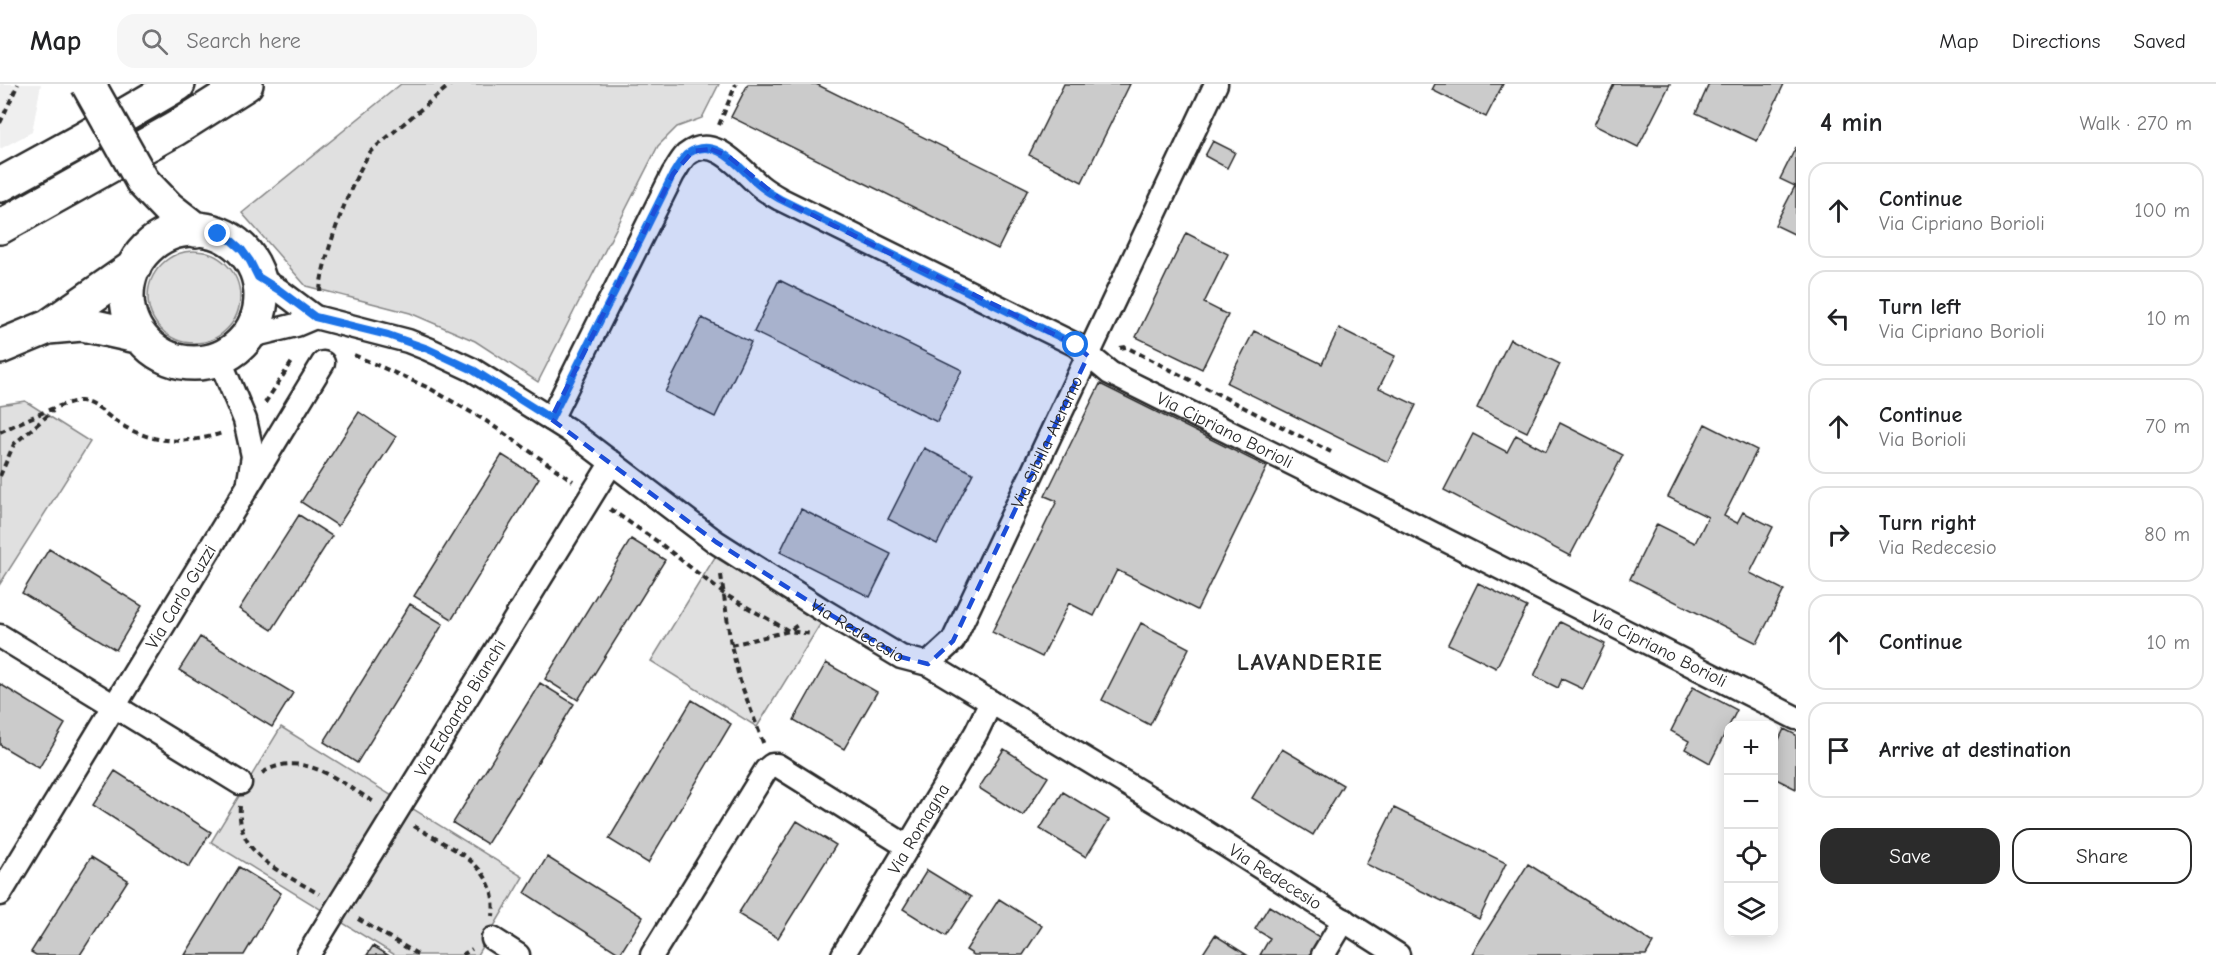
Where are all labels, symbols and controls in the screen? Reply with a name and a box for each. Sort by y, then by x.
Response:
search box [117,14,537,68]
text: Map [30,25,81,57]
icon: search [138,25,171,58]
text: Search here [186,28,301,54]
text: Map [1939,29,1979,53]
text: Directions [2012,29,2101,53]
text: Saved [2134,29,2186,53]
text: 4 min [1820,108,1883,138]
text: Walk · 270 m [2079,112,2192,135]
text: Continue [1879,186,1962,212]
icon: ahead [1822,194,1855,227]
text: 100 m [2135,199,2190,222]
text: Via Cipriano Borioli [1879,212,2045,235]
route end [204,220,230,246]
text: Turn left [1879,294,1961,320]
icon: left [1822,302,1855,335]
text: 10 m [2147,307,2190,330]
text: Via Cipriano Borioli [1879,320,2045,343]
route start [1062,331,1088,357]
street label: Via Sibilla Aleramo [1007,372,1087,512]
street label: Via Cipriano Borioli [1153,387,1296,473]
text: Continue [1879,402,1962,428]
icon: ahead [1822,410,1855,443]
text: 70 m [2145,415,2190,438]
text: Via Borioli [1879,428,1966,451]
text: Turn right [1879,510,1976,536]
icon: right [1822,518,1855,551]
text: 80 m [2144,523,2190,546]
text: Via Redecesio [1879,536,1997,559]
street label: Via Carlo Guzzi [141,541,220,653]
street label: Via Redecesio [806,594,908,667]
street label: Via Cipriano Borioli [1588,605,1730,692]
icon: ahead [1822,626,1855,659]
text: Continue [1879,629,1962,655]
text: 10 m [2147,631,2190,654]
street label: Via Edoardo Bianchi [410,636,510,780]
district label: LAVANDERIE [1237,648,1383,676]
map controls [1724,721,1778,937]
button: + [1724,721,1778,775]
icon: arrive [1822,734,1855,767]
text: Arrive at destination [1879,737,2071,763]
button: − [1724,775,1778,829]
street label: Via Romagna [883,780,954,878]
button: Save [1820,828,2000,884]
button: Share [2012,828,2192,884]
button: locate [1724,829,1778,883]
street label: Via Redecesio [1225,839,1326,914]
button: layers [1724,883,1778,937]

